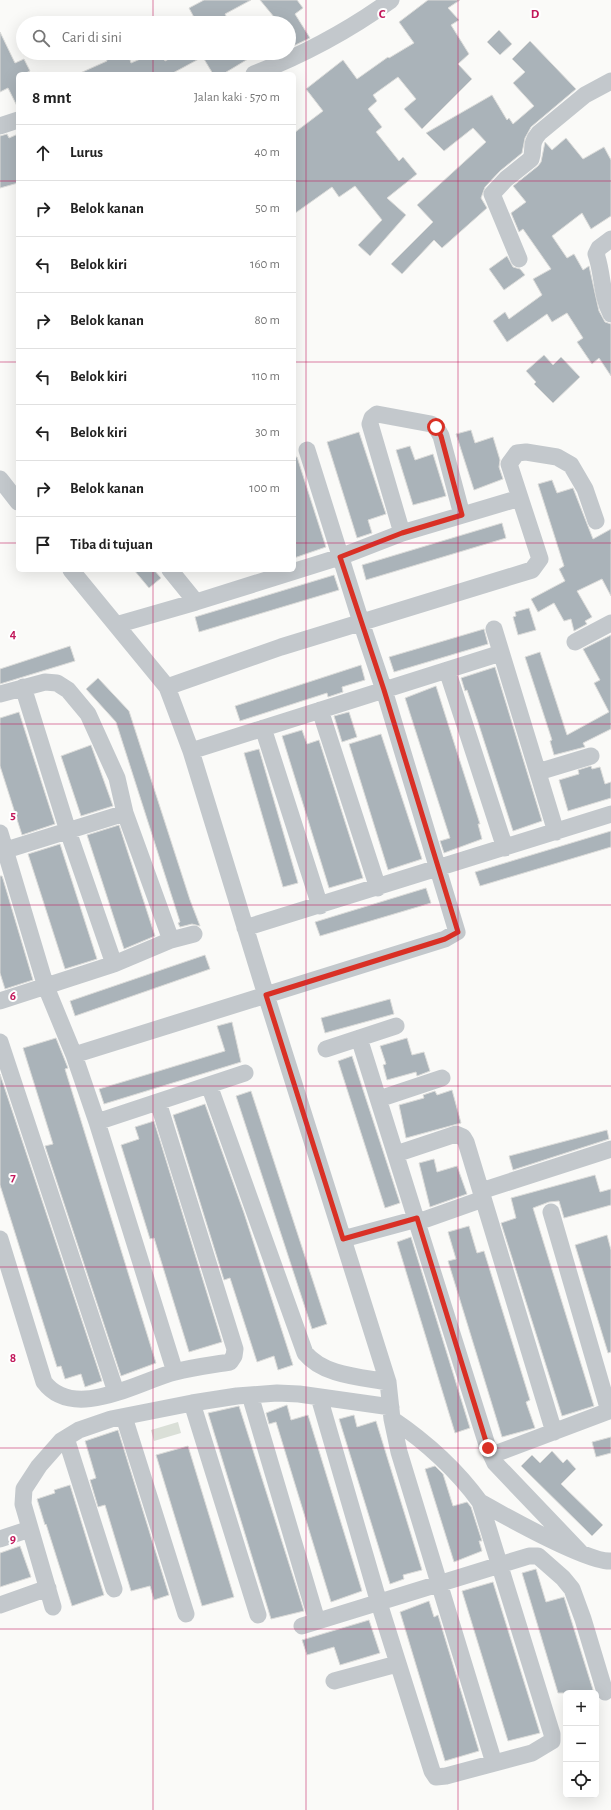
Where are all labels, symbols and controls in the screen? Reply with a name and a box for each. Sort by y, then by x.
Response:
text: C [379,8,386,21]
text: D [531,8,540,21]
search box [16,16,296,60]
icon: search [30,27,52,49]
text: Cari di sini [62,30,122,45]
text: 8 mnt [32,89,71,106]
text: Jalan kaki · 570 m [194,91,280,104]
icon: ahead [32,142,54,164]
text: Lurus [70,145,103,160]
text: 40 m [254,146,280,159]
icon: right [32,198,54,220]
text: Belok kanan [70,201,144,216]
text: 50 m [255,202,280,215]
icon: left [32,254,54,276]
text: Belok kiri [70,257,127,272]
text: 160 m [250,258,280,271]
icon: right [32,310,54,332]
text: Belok kanan [70,313,144,328]
text: 80 m [254,314,280,327]
icon: left [32,366,54,388]
text: Belok kiri [70,369,127,384]
text: 110 m [252,370,280,383]
route start [427,418,445,436]
icon: left [32,422,54,444]
text: Belok kiri [70,425,127,440]
text: 30 m [255,426,280,439]
icon: right [32,478,54,500]
text: Belok kanan [70,481,144,496]
text: 100 m [249,482,280,495]
icon: arrive [32,534,54,556]
text: Tiba di tujuan [70,537,153,552]
text: 4 [10,628,17,641]
text: 5 [10,809,16,822]
text: 6 [10,990,16,1003]
text: 7 [10,1171,16,1184]
text: 8 [10,1352,16,1365]
route end [479,1439,497,1457]
text: 9 [10,1533,16,1546]
map controls [563,1690,599,1798]
button: + [563,1690,599,1726]
button: − [563,1726,599,1762]
button: locate [563,1762,599,1798]

